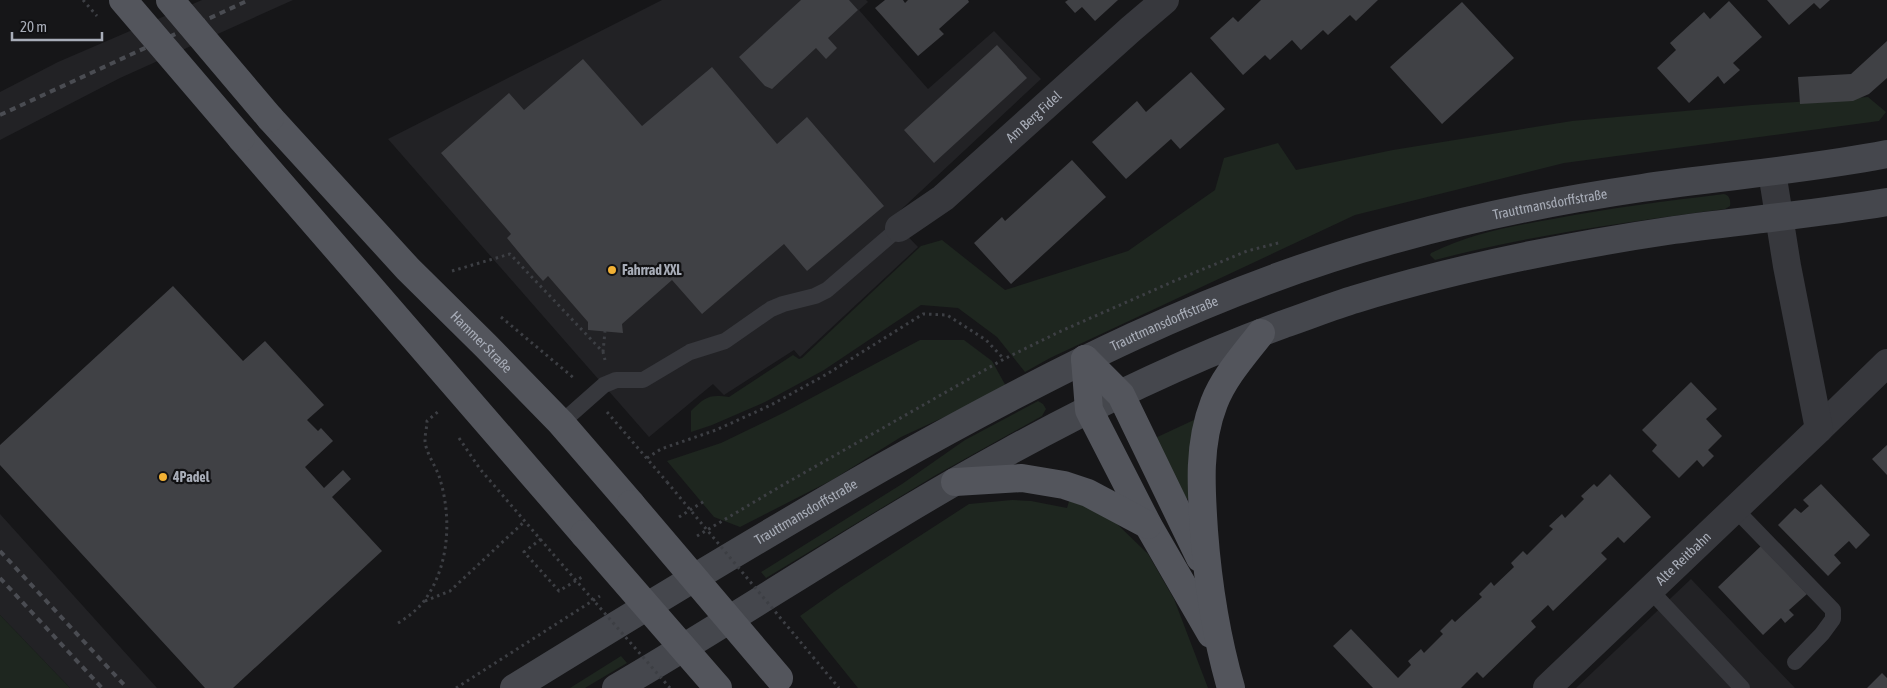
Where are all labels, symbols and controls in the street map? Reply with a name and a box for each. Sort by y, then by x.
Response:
scale bar [12,10,102,42]
text: 20 m [20,18,47,35]
street label: Am Berg Fidel [1002,87,1065,146]
street label: Trauttmansdorffstraße [1491,185,1608,223]
place label: Fahrrad XXL [622,262,682,278]
marker: Fahrrad XXL [606,264,618,276]
street label: Trauttmansdorffstraße [1108,293,1220,354]
street label: Hammer Straße [447,308,516,376]
place label: 4Padel [172,469,210,485]
marker: 4Padel [157,471,169,483]
street label: Trauttmansdorffstraße [752,475,860,548]
street label: Alte Reitbahn [1652,528,1714,588]

